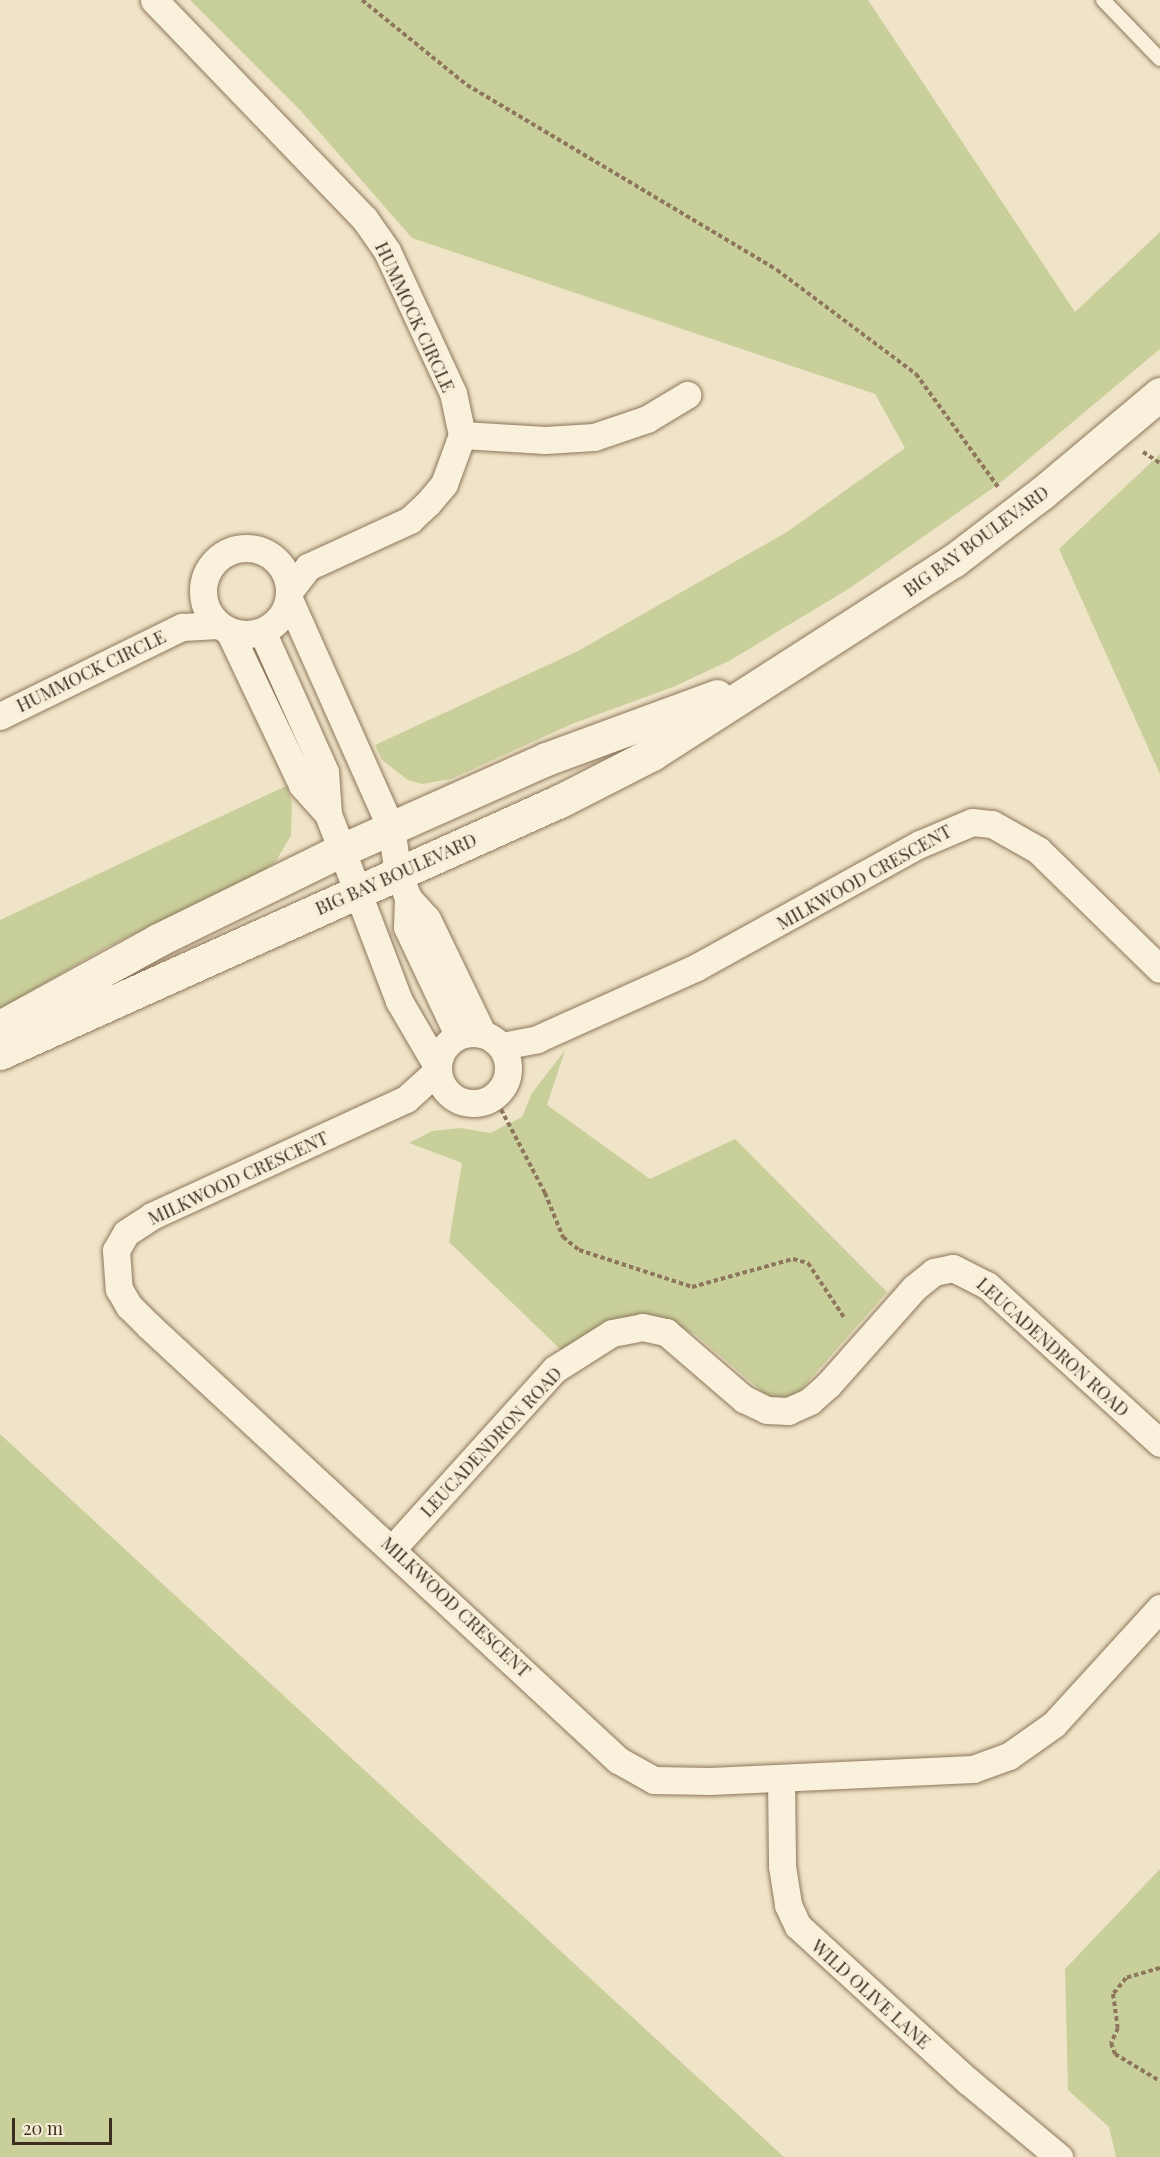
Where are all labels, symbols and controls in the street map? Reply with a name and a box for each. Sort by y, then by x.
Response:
street label: HUMMOCK CIRCLE [371,238,459,396]
street label: BIG BAY BOULEVARD [899,481,1053,601]
street label: HUMMOCK CIRCLE [13,626,169,716]
street label: MILKWOOD CRESCENT [773,820,955,934]
street label: BIG BAY BOULEVARD [312,829,480,919]
street label: MILKWOOD CRESCENT [145,1127,331,1229]
street label: LEUCADENDRON ROAD [972,1273,1134,1421]
street label: LEUCADENDRON ROAD [416,1363,566,1521]
street label: MILKWOOD CRESCENT [377,1532,535,1682]
street label: WILD OLIVE LANE [807,1935,935,2053]
scale bar [15,2106,116,2144]
text: 20 m [23,2116,63,2140]

